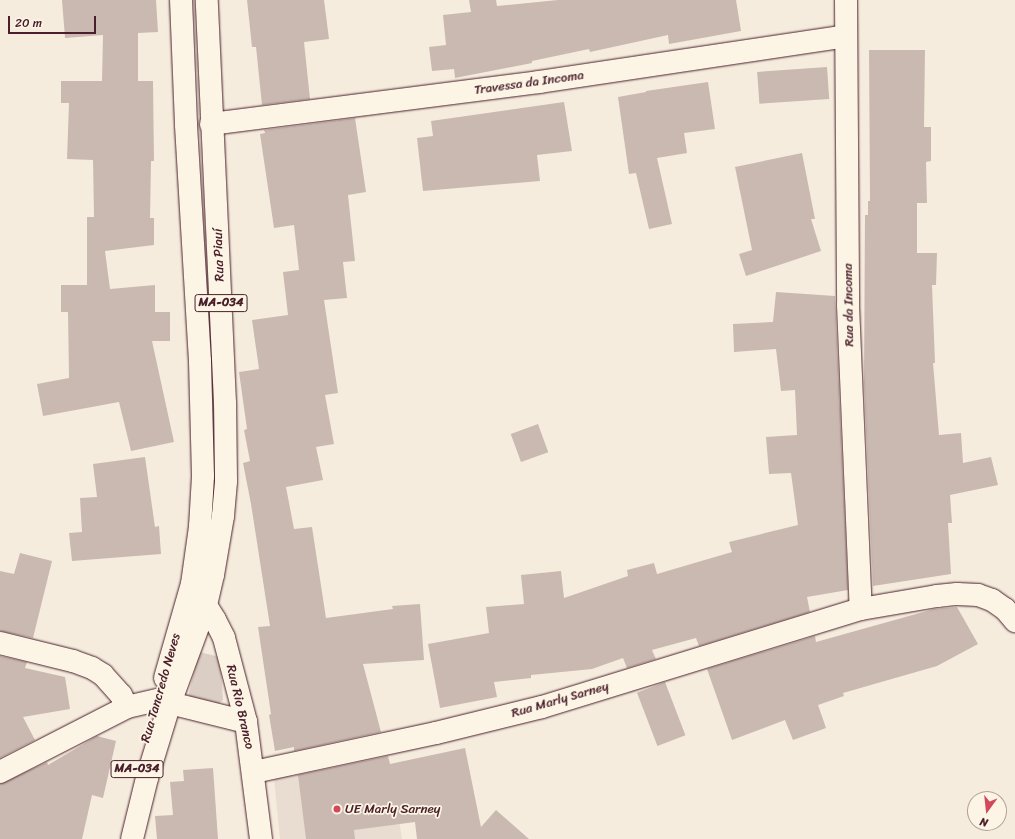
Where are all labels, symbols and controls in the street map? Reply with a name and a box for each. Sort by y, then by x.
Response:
scale bar [10,8,98,34]
text: 20 m [15,12,42,34]
street label: Travessa da Incoma [473,68,585,98]
street label: Rua Piauí [210,228,228,282]
street label: Rua da Incoma [840,263,858,347]
road number: MA-034 [194,293,248,313]
street label: Rua Tancredo Neves [138,631,184,745]
street label: Rua Rio Branco [223,663,257,751]
street label: Rua Marly Sarney [509,679,611,721]
road number: MA-034 [110,759,164,779]
north arrow [967,791,1007,831]
place label: UE Marly Sarney [345,801,441,817]
marker: UE Marly Sarney [332,804,342,814]
text: N [978,812,990,832]

